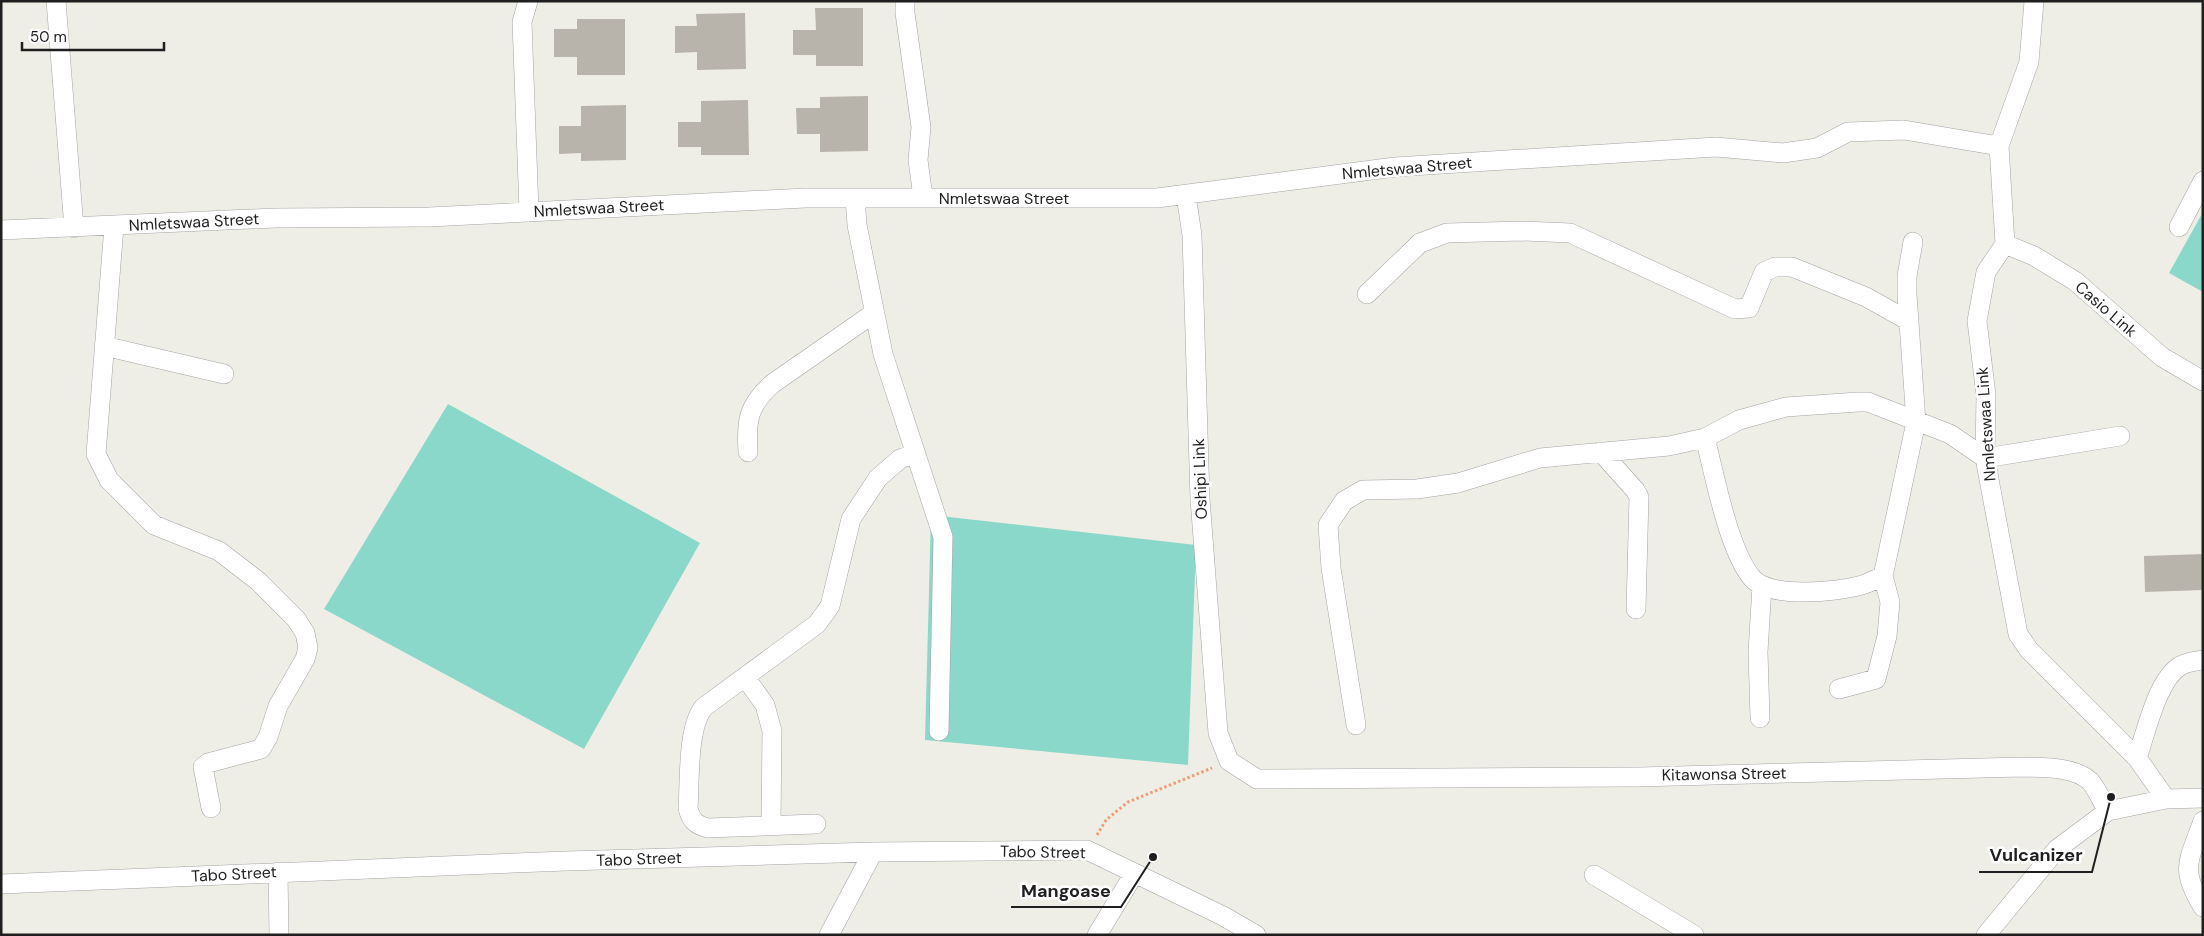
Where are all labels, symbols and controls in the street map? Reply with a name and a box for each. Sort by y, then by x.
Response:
scale bar [22,20,165,52]
text: 50 m [30,27,67,47]
street label: Nmletswaa Street [1341,152,1473,184]
street label: Nmletswaa Street [939,188,1069,209]
street label: Nmletswaa Street [533,194,665,222]
street label: Nmletswaa Street [128,208,260,236]
street label: Casio Link [2071,276,2141,342]
street label: Nmletswaa Link [1972,366,2000,482]
street label: Oshipi Link [1188,438,1212,520]
street label: Kitawonsa Street [1661,762,1787,786]
callout: Vulcanizer [1979,839,2092,872]
street label: Tabo Street [1000,841,1086,863]
text: Vulcanizer [1989,843,2083,867]
street label: Tabo Street [596,847,682,871]
street label: Tabo Street [191,861,277,887]
callout: Mangoase [1011,874,1121,907]
text: Mangoase [1021,879,1111,903]

